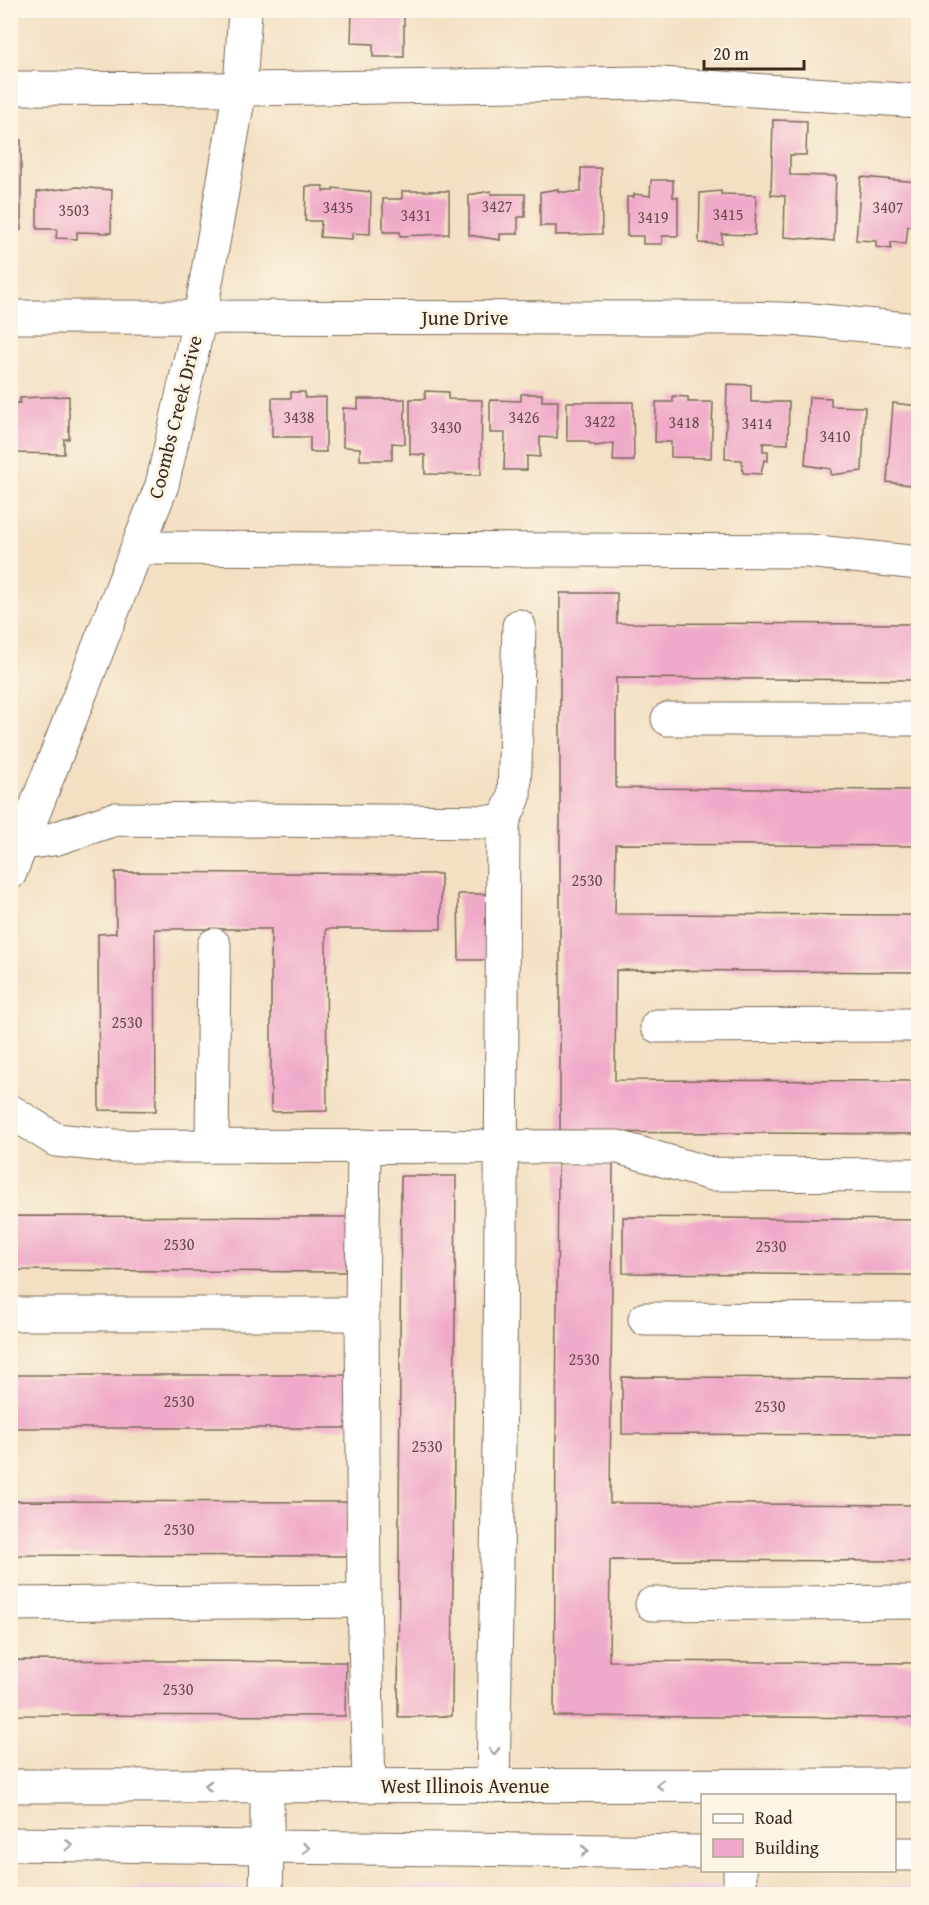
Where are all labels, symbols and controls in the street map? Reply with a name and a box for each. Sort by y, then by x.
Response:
scale bar [704,33,804,71]
text: 20 m [713,40,749,67]
house number: 3427 [482,194,513,218]
house number: 3435 [323,195,353,219]
house number: 3407 [873,195,904,219]
house number: 3503 [59,198,89,222]
house number: 3415 [713,202,743,226]
house number: 3431 [401,203,431,227]
house number: 3419 [638,205,669,229]
street label: June Drive [418,303,509,332]
street label: Coombs Creek Drive [140,332,209,502]
house number: 3438 [284,405,315,429]
house number: 3426 [509,405,540,429]
house number: 3422 [585,409,615,433]
house number: 3418 [669,410,700,434]
house number: 3414 [742,411,773,435]
house number: 3430 [431,415,462,439]
house number: 3410 [820,424,851,448]
house number: 2530 [572,868,603,892]
house number: 2530 [112,1010,143,1034]
house number: 2530 [164,1232,195,1256]
house number: 2530 [756,1234,787,1258]
house number: 2530 [569,1347,600,1371]
house number: 2530 [164,1389,195,1413]
house number: 2530 [755,1394,786,1418]
house number: 2530 [412,1434,443,1458]
house number: 2530 [164,1517,195,1541]
house number: 2530 [163,1677,194,1701]
one-way arrow [488,1746,500,1755]
street label: West Illinois Avenue [381,1771,549,1800]
one-way arrow [655,1779,664,1791]
one-way arrow [204,1780,213,1792]
legend [701,1794,896,1872]
text: Road [755,1804,793,1831]
text: Building [755,1834,819,1861]
one-way arrow [64,1839,73,1851]
one-way arrow [301,1842,310,1854]
one-way arrow [580,1845,589,1857]

